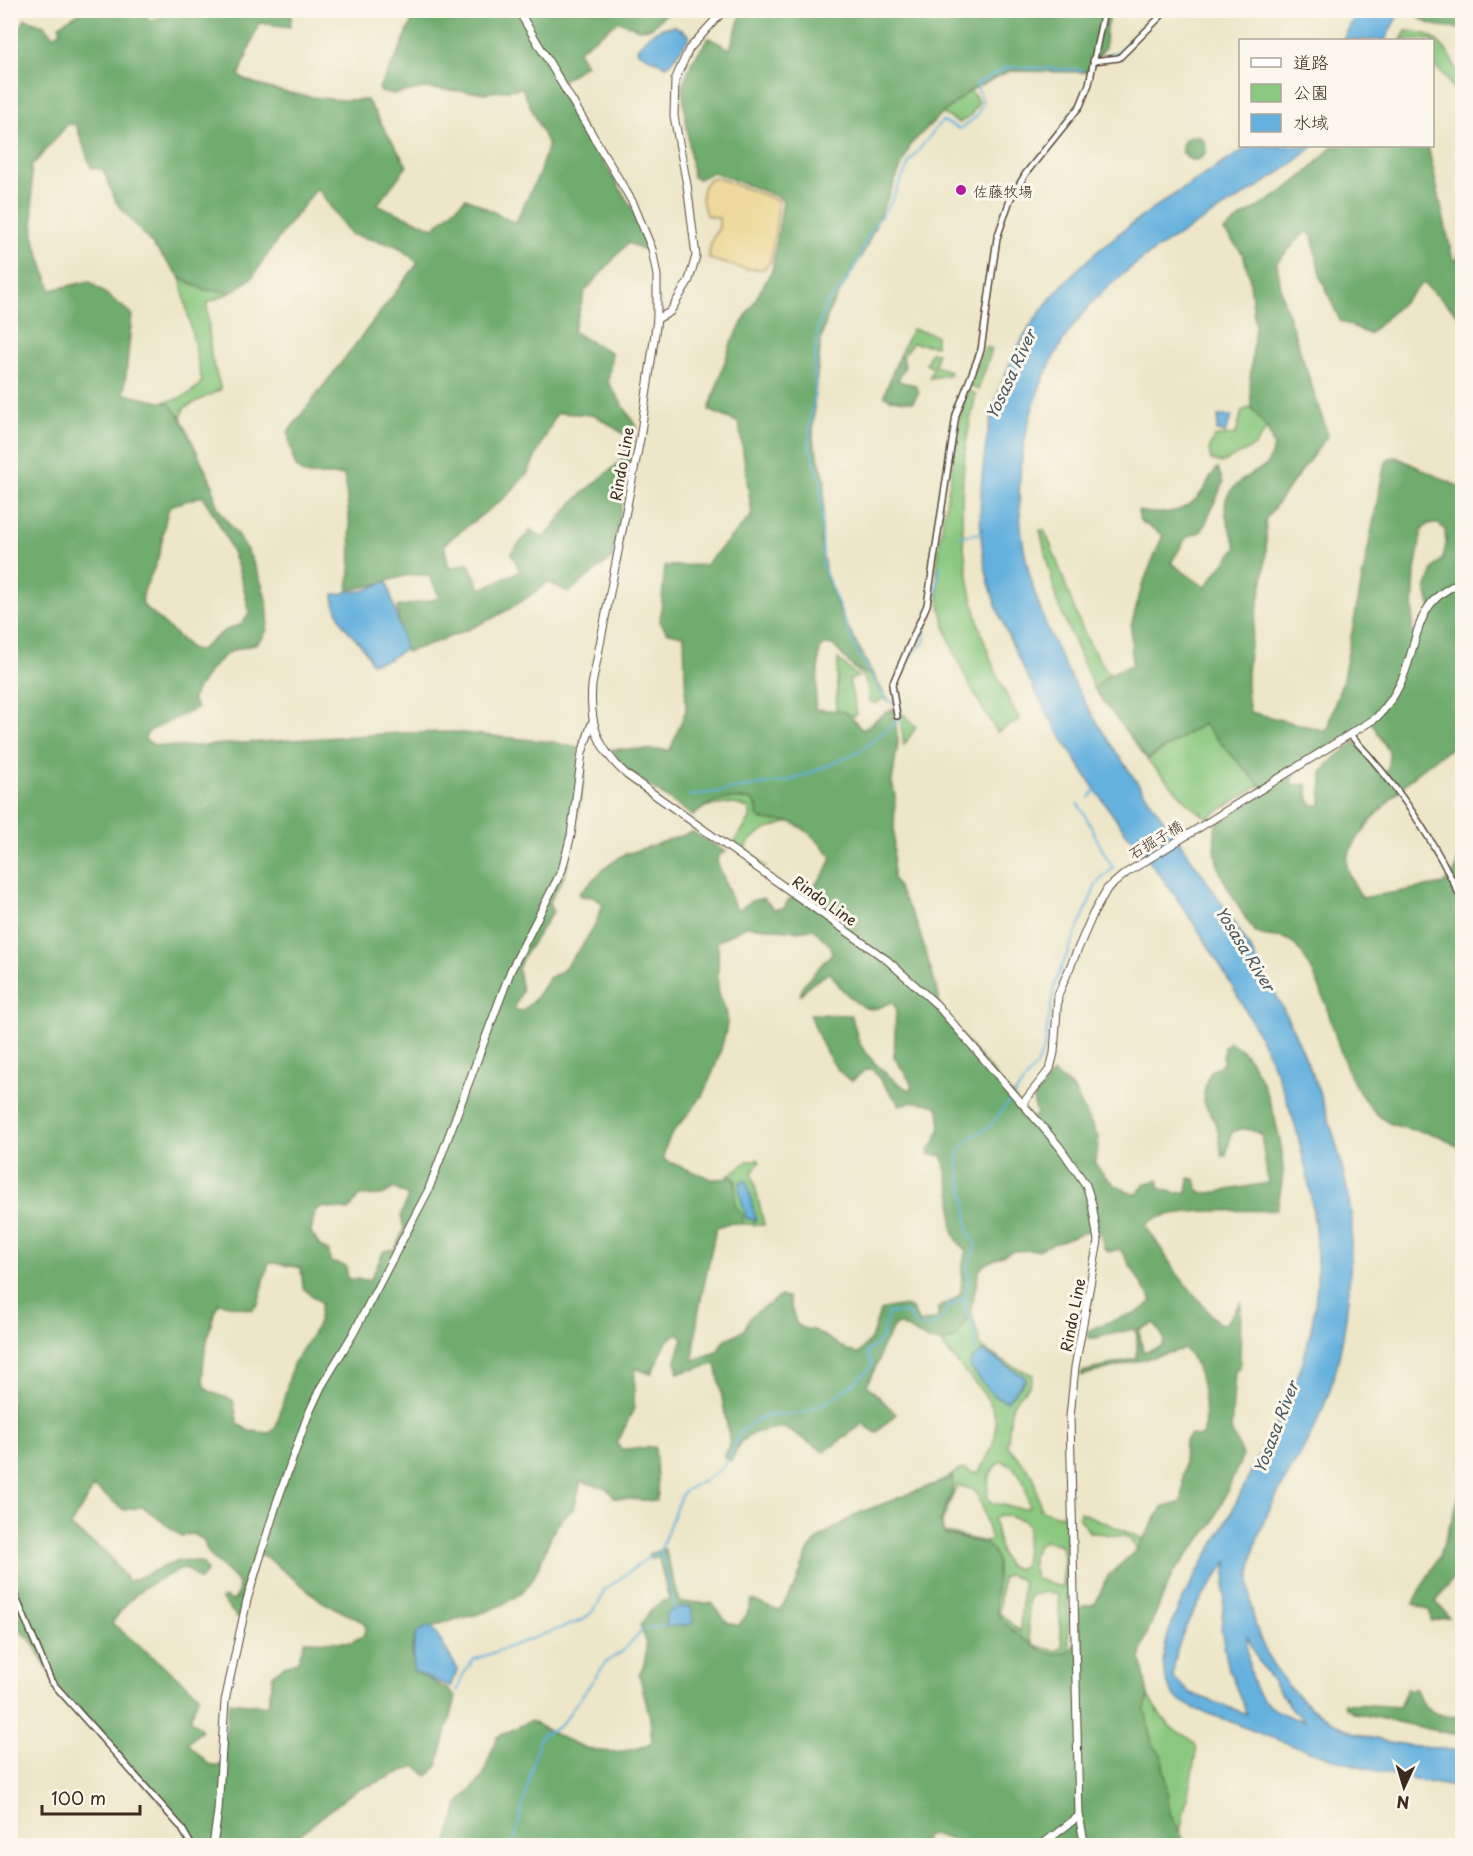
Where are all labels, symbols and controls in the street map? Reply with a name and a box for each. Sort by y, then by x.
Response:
legend [1239,39,1434,147]
text: 道路 [1293,48,1329,75]
text: 公園 [1293,78,1329,105]
text: 水域 [1293,108,1329,135]
place label: 佐藤牧場 [973,179,1033,202]
marker: 佐藤牧場 [954,183,968,197]
water label: Yosasa River [979,323,1042,423]
street label: Rindo Line [603,425,639,503]
street label: 石掘子橋 [1123,814,1187,864]
street label: Rindo Line [788,869,862,931]
water label: Yosasa River [1210,901,1283,997]
street label: Rindo Line [1054,1276,1090,1354]
water label: Yosasa River [1247,1375,1304,1476]
north arrow [1374,1757,1434,1817]
scale bar [42,1778,140,1816]
text: 100 m [51,1784,106,1811]
text: N [1396,1791,1410,1815]

